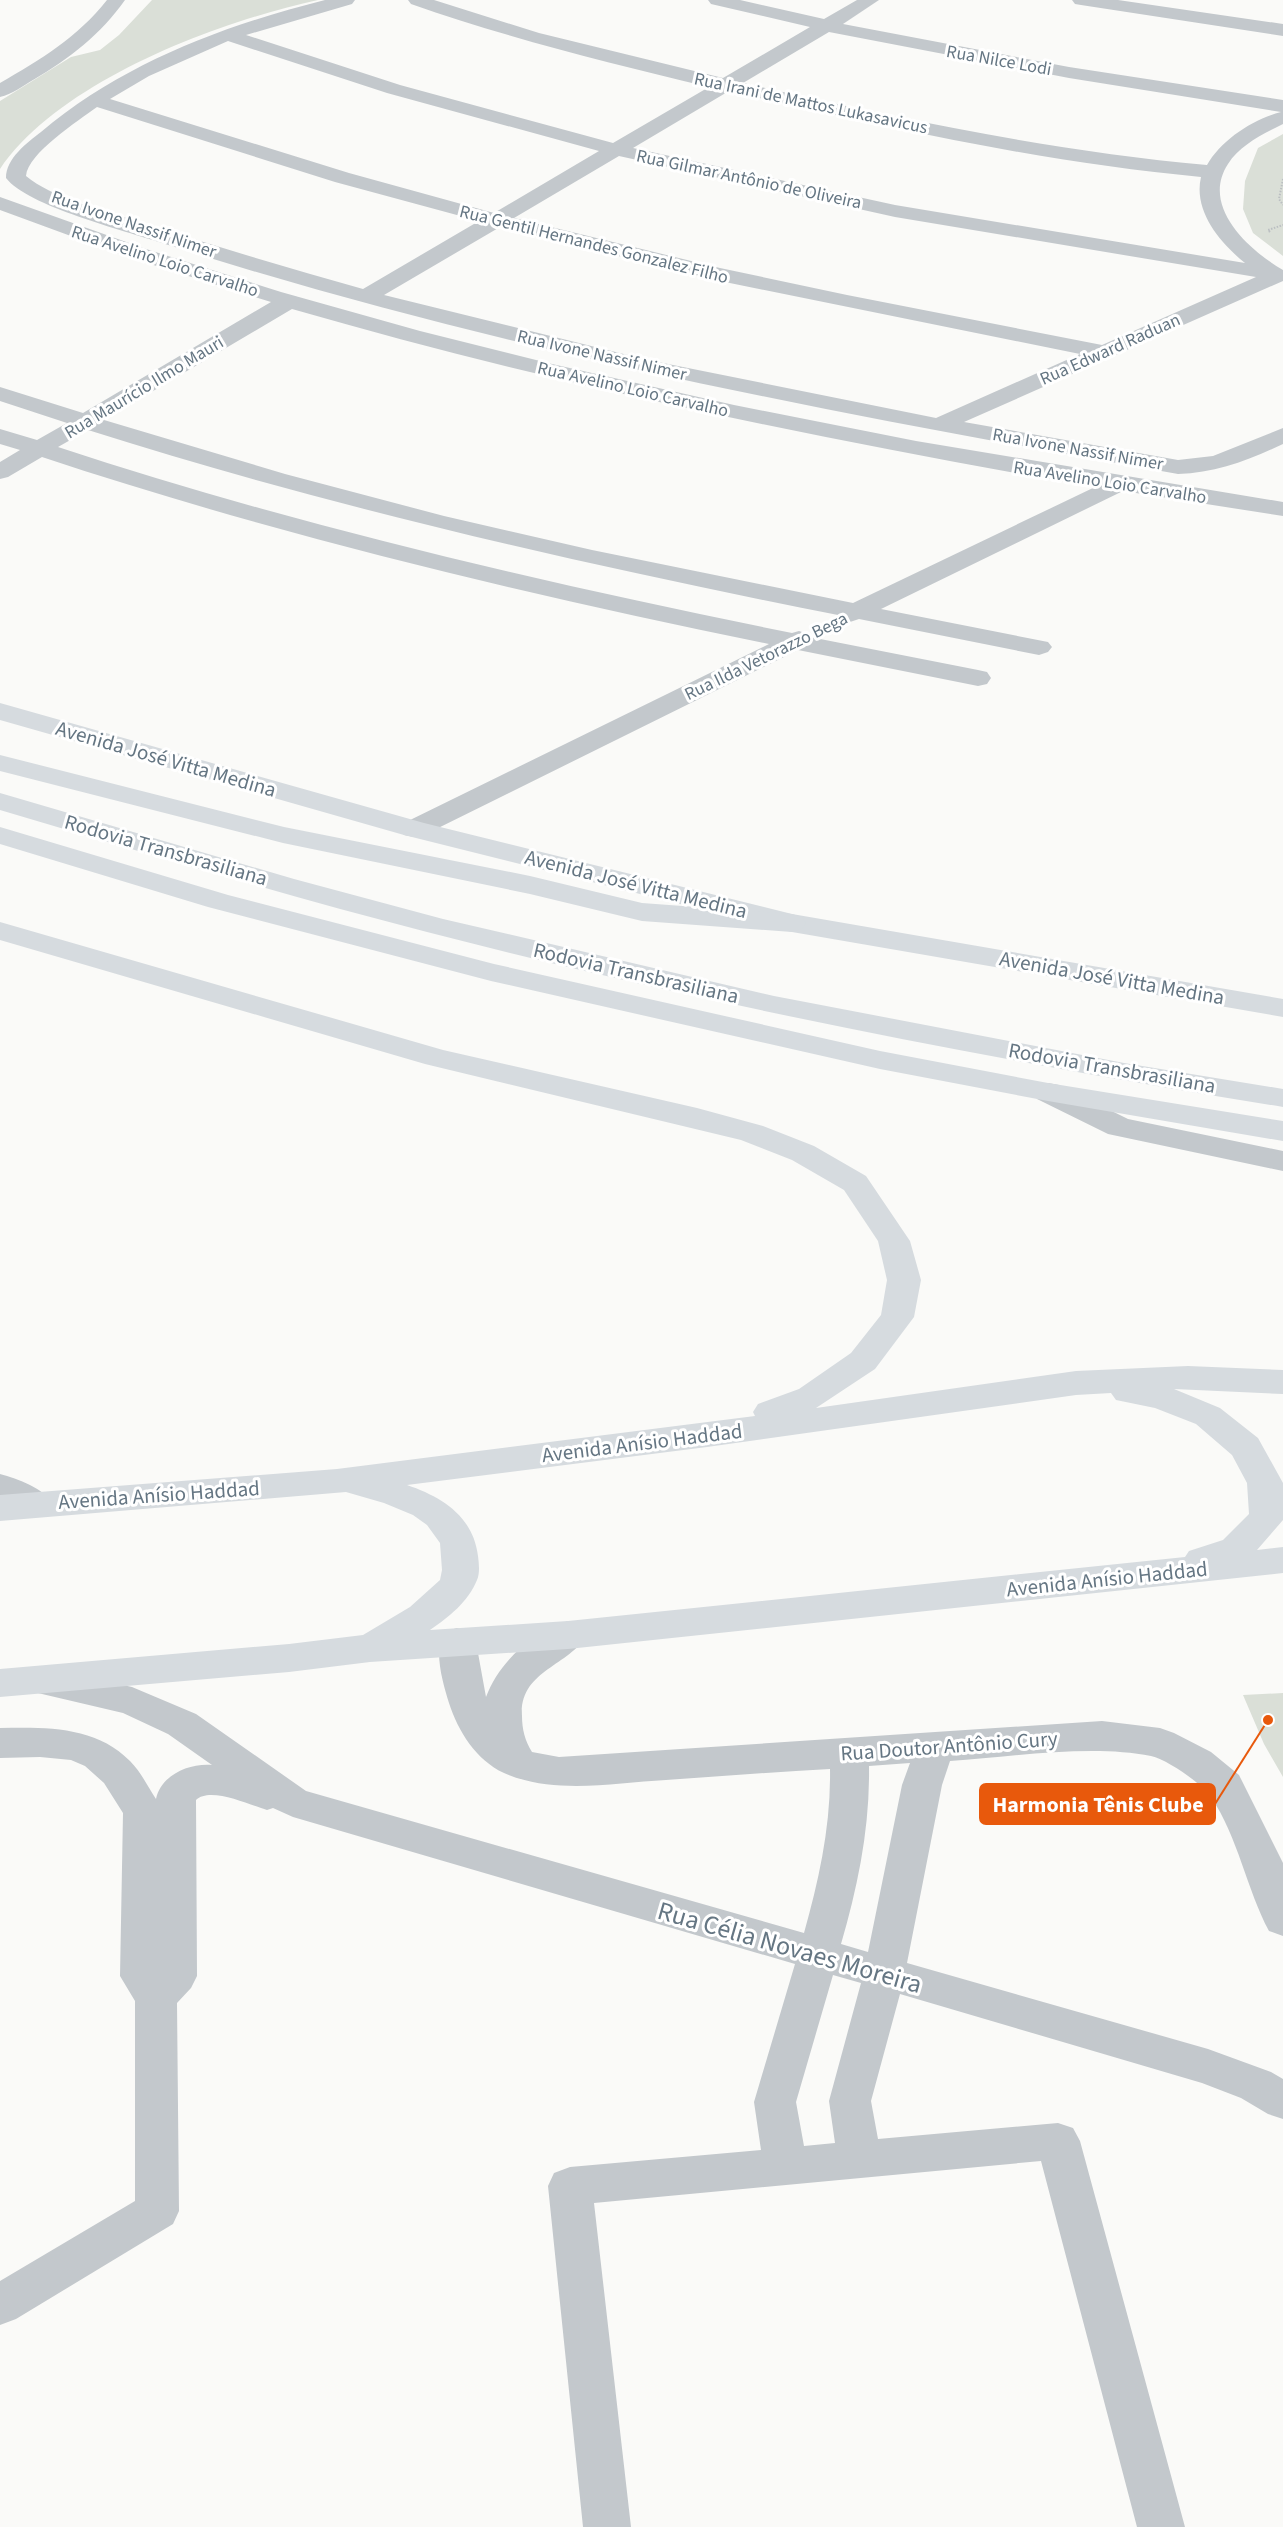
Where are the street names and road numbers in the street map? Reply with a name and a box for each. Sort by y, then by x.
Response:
street label: Rua Nilce Lodi [944,39,1053,82]
street label: Rua Irani de Mattos Lukasavicus [692,66,930,140]
street label: Rua Gilmar Antônio de Oliveira [634,143,864,216]
street label: Rua Ivone Nassif Nimer [48,184,220,265]
street label: Rua Gentil Hernandes Gonzalez Filho [457,199,731,290]
street label: Rua Avelino Loio Carvalho [68,219,262,304]
street label: Rua Edward Raduan [1036,307,1184,392]
street label: Rua Ivone Nassif Nimer [515,324,690,387]
street label: Rua Maurício Ilmo Mauri [60,330,229,445]
street label: Rua Avelino Loio Carvalho [535,355,731,424]
street label: Rua Ivone Nassif Nimer [990,422,1166,477]
street label: Rua Avelino Loio Carvalho [1012,455,1208,510]
street label: Rua Ilda Vetorazzo Bega [680,606,852,707]
street label: Avenida José Vitta Medina [52,713,280,805]
street label: Rodovia Transbrasiliana [61,807,271,893]
street label: Avenida José Vitta Medina [522,842,750,926]
street label: Rodovia Transbrasiliana [530,935,742,1011]
street label: Avenida José Vitta Medina [997,943,1227,1013]
street label: Rodovia Transbrasiliana [1006,1035,1218,1101]
street label: Avenida Anísio Haddad [540,1416,744,1470]
street label: Avenida Anísio Haddad [57,1473,261,1517]
street label: Avenida Anísio Haddad [1005,1554,1209,1604]
street label: Rua Doutor Antônio Cury [839,1723,1059,1769]
street label: Rua Célia Novaes Moreira [653,1892,926,2003]

